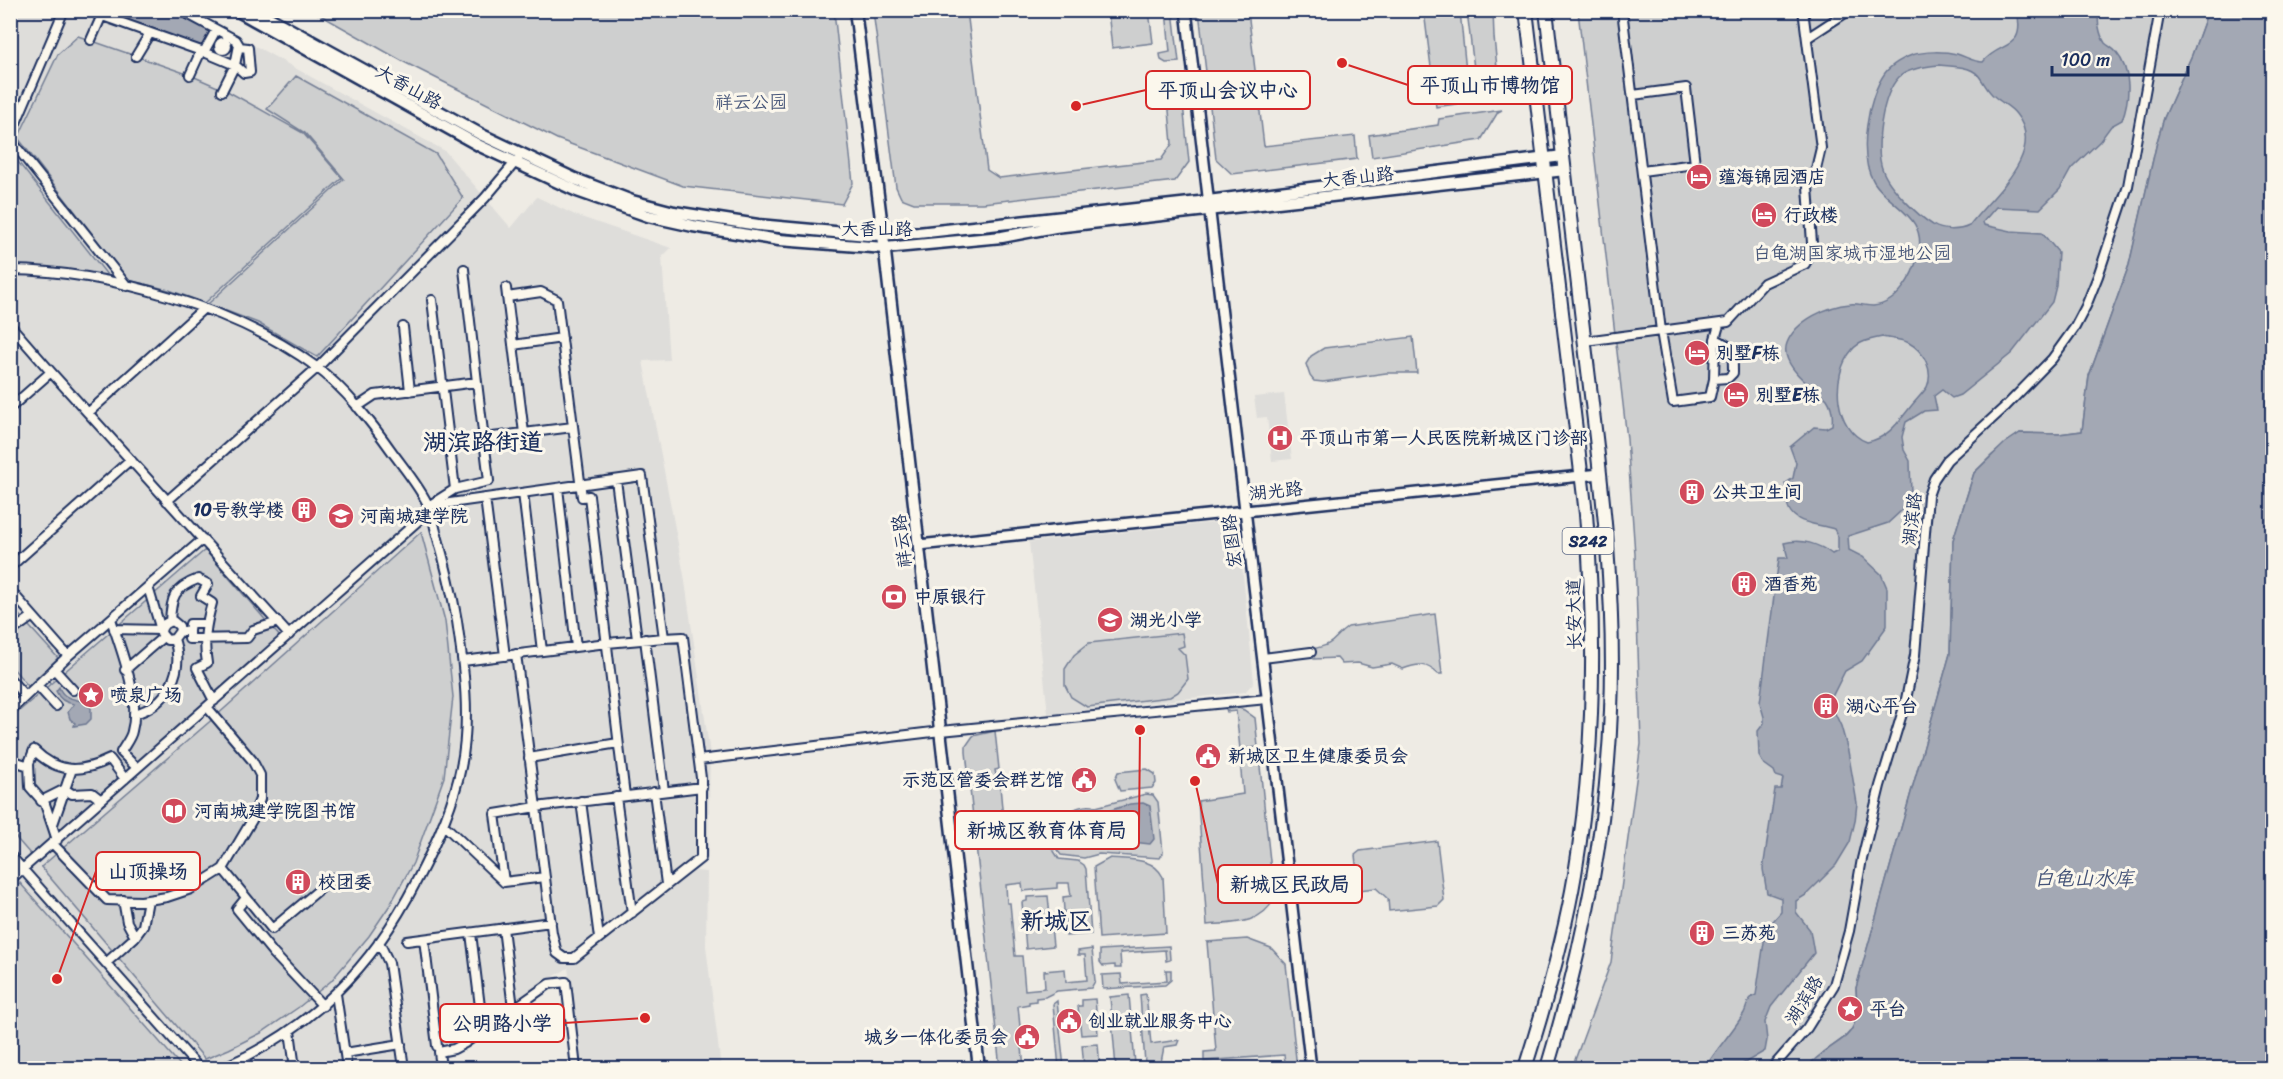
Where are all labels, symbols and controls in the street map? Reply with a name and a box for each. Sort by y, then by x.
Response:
scale bar [2052,39,2188,77]
text: 100 m [2061,44,2110,76]
street label: 大香山路 [370,56,448,118]
callout: 平顶山市博物馆 [1408,66,1572,104]
text: 平顶山市博物馆 [1420,68,1560,103]
callout: 平顶山会议中心 [1146,71,1310,109]
text: 平顶山会议中心 [1158,73,1298,108]
park label: 祥云公园 [715,86,787,118]
street label: 大香山路 [1321,157,1395,197]
place label: 蕴海锦园酒店 [1718,161,1826,193]
hotel icon: 蕴海锦园酒店 [1684,162,1714,192]
place label: 行政楼 [1784,199,1838,231]
hotel icon: 行政楼 [1749,200,1779,230]
street label: 大香山路 [841,213,913,245]
park label: 白龟湖国家城市湿地公园 [1753,237,1951,269]
place label: 别墅F栋 [1716,337,1780,369]
hotel icon: 别墅F栋 [1682,338,1712,368]
place label: 别墅E栋 [1756,379,1820,411]
hotel icon: 别墅E栋 [1721,380,1751,410]
district label: 湖滨路街道 [423,421,543,463]
place label: 平顶山市第一人民医院新城区门诊部 [1300,422,1588,454]
hospital icon: 平顶山市第一人民医院新城区门诊部 [1265,423,1295,453]
street label: 湖光路 [1247,472,1305,510]
place label: 公共卫生间 [1712,476,1802,508]
building icon: 公共卫生间 [1677,477,1707,507]
street label: 湖滨路 [1893,490,1931,548]
place label: 10号教学楼 [193,494,284,526]
building icon: 10号教学楼 [289,495,319,525]
place label: 河南城建学院 [360,500,468,532]
school or university icon: 河南城建学院 [326,501,356,531]
street label: 祥云路 [883,512,921,570]
street label: 宏图路 [1213,512,1251,570]
road number: S242 [1562,528,1614,554]
place label: 酒香苑 [1764,568,1818,600]
building icon: 酒香苑 [1729,569,1759,599]
street label: 长安大道 [1557,578,1591,650]
place label: 中原银行 [914,581,986,613]
bank icon: 中原银行 [879,582,909,612]
place label: 湖光小学 [1130,604,1202,636]
school or university icon: 湖光小学 [1095,605,1125,635]
place label: 喷泉广场 [110,679,182,711]
place icon: 喷泉广场 [76,680,106,710]
place label: 湖心平台 [1846,690,1918,722]
building icon: 湖心平台 [1811,691,1841,721]
place label: 新城区卫生健康委员会 [1228,740,1408,772]
public building icon: 新城区卫生健康委员会 [1193,741,1223,771]
place label: 示范区管委会群艺馆 [902,764,1064,796]
public building icon: 示范区管委会群艺馆 [1069,765,1099,795]
place label: 河南城建学院图书馆 [194,795,356,827]
library icon: 河南城建学院图书馆 [159,796,189,826]
callout: 新城区教育体育局 [955,811,1139,849]
text: 新城区教育体育局 [967,813,1127,848]
callout: 山顶操场 [96,852,200,890]
text: 山顶操场 [108,854,188,889]
water label: 白龟山水库 [2034,861,2136,896]
callout: 新城区民政局 [1218,865,1362,903]
place label: 校团委 [318,866,372,898]
building icon: 校团委 [283,867,313,897]
text: 新城区民政局 [1230,867,1350,902]
district label: 新城区 [1020,900,1092,942]
place label: 三苏苑 [1722,917,1776,949]
building icon: 三苏苑 [1687,918,1717,948]
street label: 湖滨路 [1776,969,1832,1031]
place label: 平台 [1870,993,1906,1025]
place icon: 平台 [1835,994,1865,1024]
callout: 公明路小学 [440,1004,564,1042]
place label: 创业就业服务中心 [1088,1005,1232,1037]
text: 公明路小学 [452,1006,552,1041]
public building icon: 创业就业服务中心 [1054,1006,1084,1036]
place label: 城乡一体化委员会 [864,1021,1008,1053]
public building icon: 城乡一体化委员会 [1012,1022,1042,1052]

